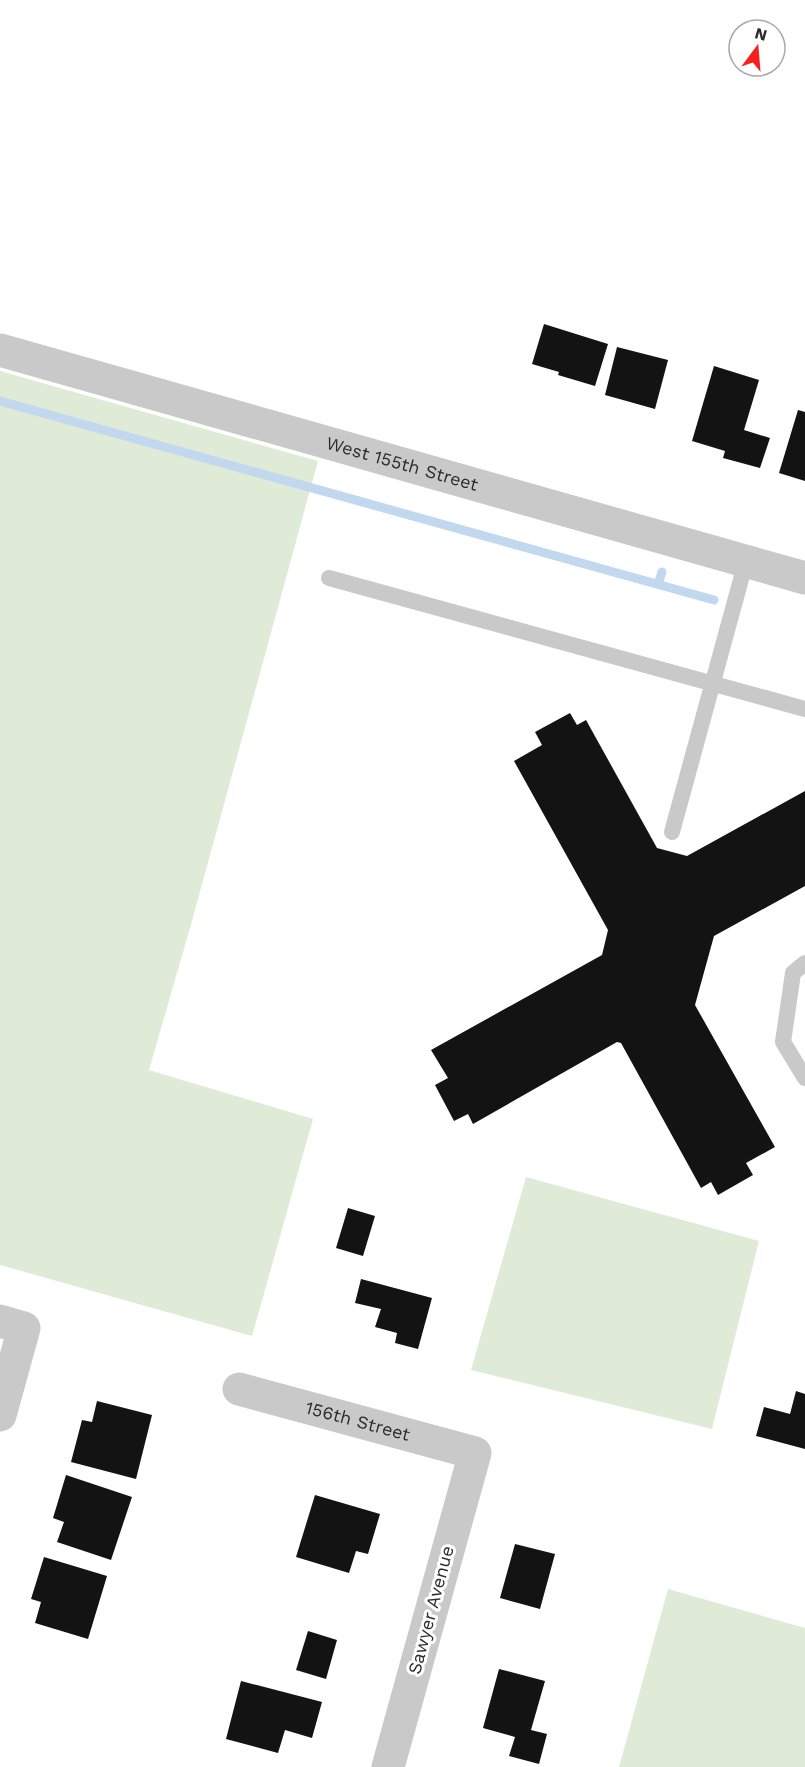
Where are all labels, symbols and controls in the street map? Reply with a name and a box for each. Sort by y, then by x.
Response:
north arrow [727,18,787,78]
text: N [753,23,769,45]
street label: West 155th Street [324,432,481,495]
street label: 156th Street [303,1397,413,1445]
street label: Sawyer Avenue [403,1543,458,1676]

